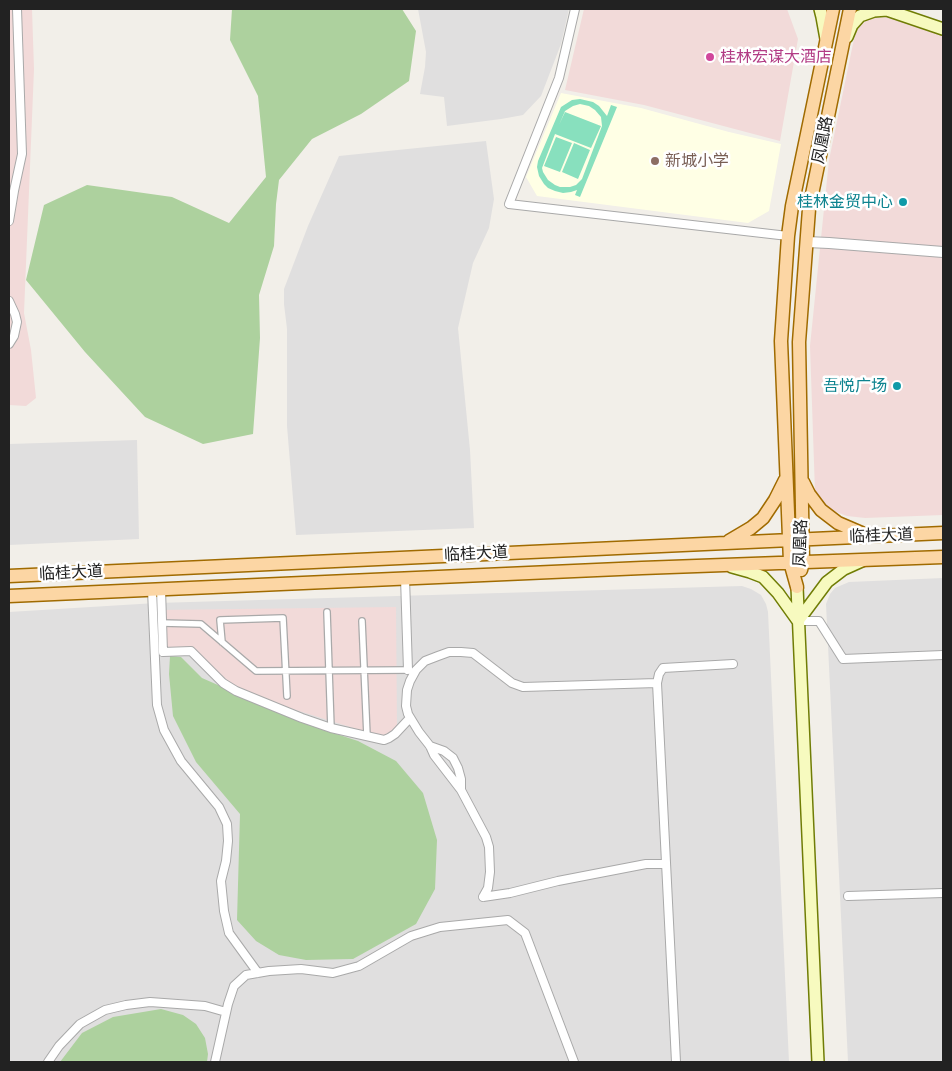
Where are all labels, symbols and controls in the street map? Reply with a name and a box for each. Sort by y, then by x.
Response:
place label: 桂林宏谋大酒店 [720,47,832,67]
marker: 桂林宏谋大酒店 [704,51,716,63]
street label: 凤凰路 [809,115,837,165]
place label: 新城小学 [665,151,729,171]
marker: 新城小学 [649,155,661,167]
place label: 桂林金贸中心 [797,192,893,212]
marker: 桂林金贸中心 [897,196,909,208]
place label: 吾悦广场 [823,376,887,396]
marker: 吾悦广场 [891,380,903,392]
street label: 凤凰路 [791,519,811,567]
street label: 临桂大道 [849,525,913,547]
street label: 临桂大道 [444,543,508,565]
street label: 临桂大道 [39,562,103,584]

